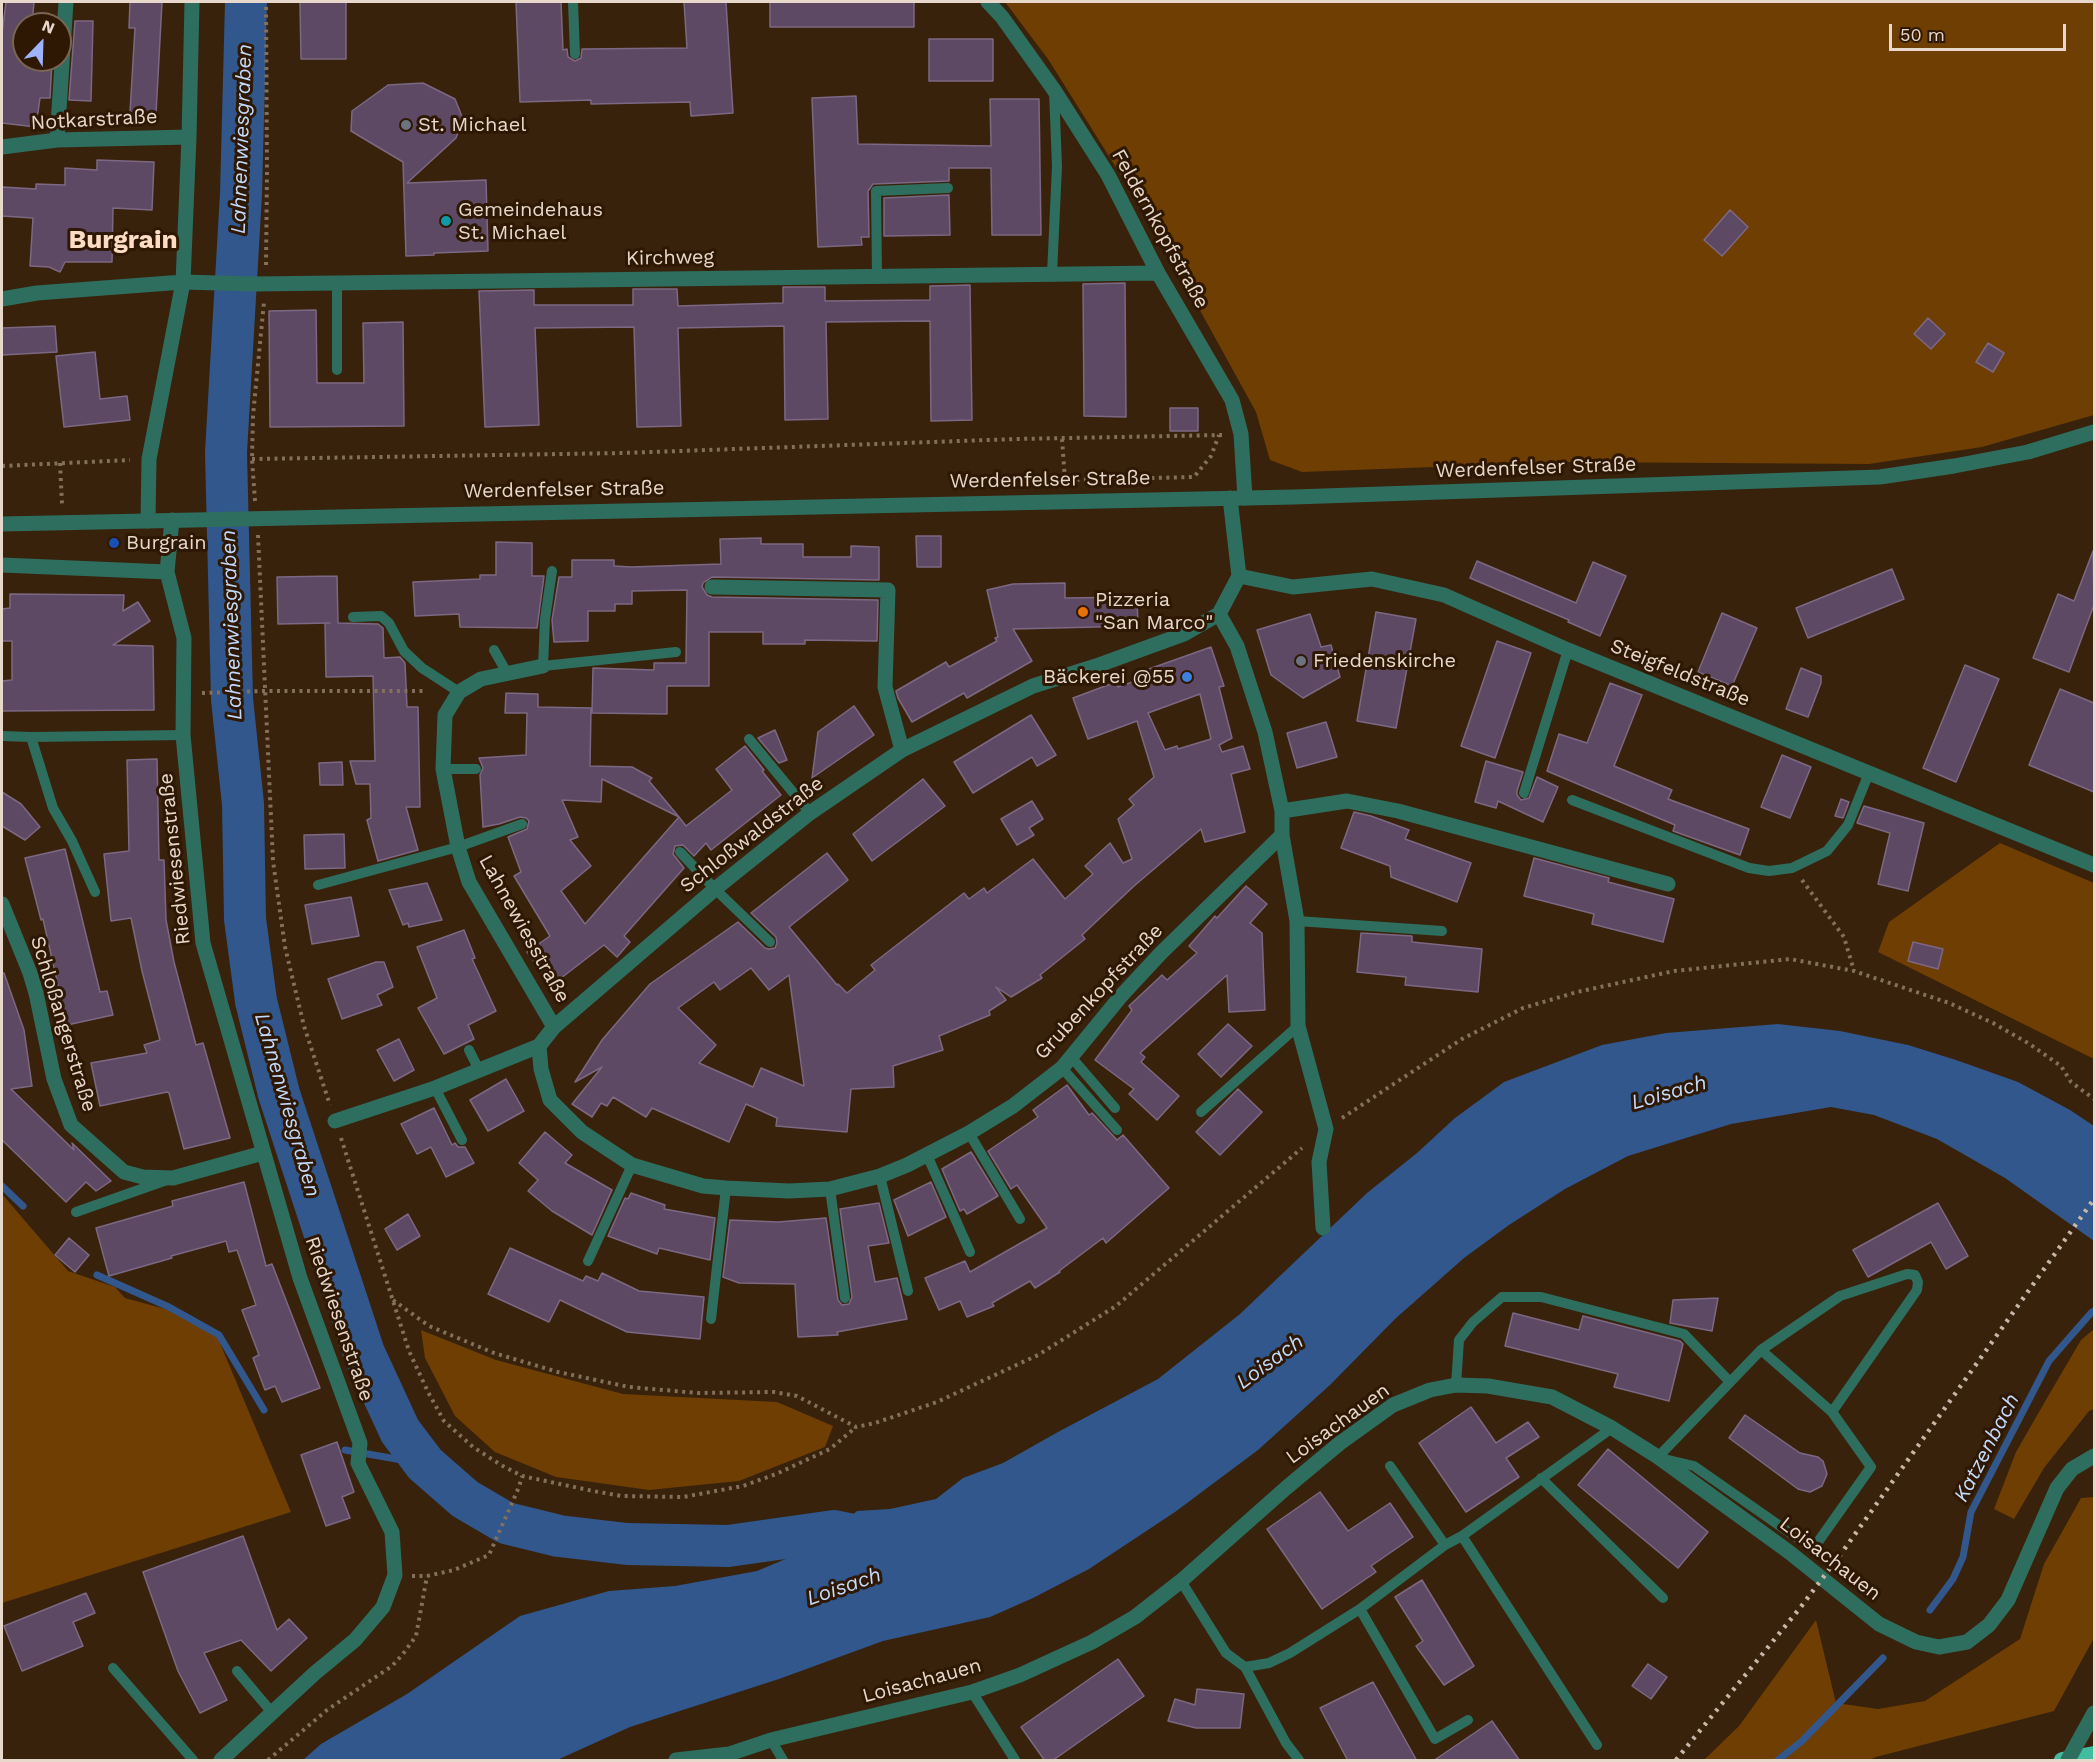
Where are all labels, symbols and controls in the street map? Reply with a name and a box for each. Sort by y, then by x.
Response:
north arrow [12,12,72,72]
scale bar [1892,12,2069,50]
text: N [39,16,58,38]
text: 50 m [1900,24,1945,45]
water label: Lahnenwiesgraben [226,43,258,235]
street label: Notkarstraße [30,105,158,135]
place label: St. Michael [418,113,526,137]
marker: St. Michael [399,118,413,132]
street label: Feldernkopfstraße [1106,145,1214,313]
place label: Gemeindehaus St. Michael [458,198,603,245]
marker: Gemeindehaus St. Michael [439,214,453,228]
district label: Burgrain [68,224,178,256]
street label: Kirchweg [626,245,714,271]
street label: Werdenfelser Straße [1435,453,1637,483]
street label: Werdenfelser Straße [949,466,1151,494]
street label: Werdenfelser Straße [463,476,665,504]
water label: Lahnenwiesgraben [216,529,248,721]
place label: Burgrain [126,531,207,555]
marker: Burgrain [107,536,121,550]
place label: Pizzeria "San Marco" [1095,588,1213,635]
marker: Pizzeria "San Marco" [1076,605,1090,619]
street label: Steigfeldstraße [1607,634,1753,712]
place label: Friedenskirche [1313,649,1456,673]
marker: Friedenskirche [1294,654,1308,668]
place label: Bäckerei @55 [1043,665,1175,689]
marker: Bäckerei @55 [1180,670,1194,684]
street label: Riedwiesenstraße [154,772,196,946]
street label: Schloßwaldstraße [676,772,828,898]
street label: Lahnewiesstraße [473,851,575,1007]
street label: Grubenkopfstraße [1030,919,1168,1065]
street label: Schloßangerstraße [25,933,101,1115]
water label: Lahnenwiesgraben [249,1010,325,1200]
water label: Loisach [1628,1070,1710,1116]
street label: Riedwiesenstraße [300,1233,378,1405]
water label: Loisach [1231,1329,1309,1395]
street label: Loisachauen [1282,1378,1394,1470]
water label: Katzenbach [1949,1389,2025,1507]
street label: Loisachauen [1775,1512,1885,1606]
water label: Loisach [803,1563,885,1611]
street label: Loisachauen [860,1654,984,1708]

